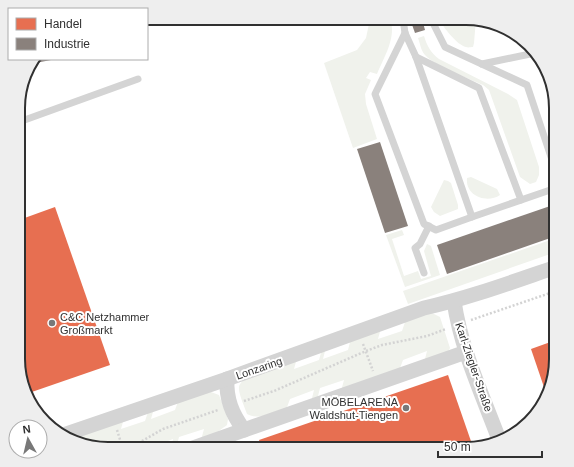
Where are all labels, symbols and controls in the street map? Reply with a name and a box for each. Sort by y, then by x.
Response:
legend [8,8,148,60]
text: Handel [44,17,82,31]
text: Industrie [44,37,90,51]
place label: C&C Netzhammer Großmarkt [60,311,150,336]
marker: C&C Netzhammer Großmarkt [47,318,57,328]
street label: Karl-Ziegler-Straße [453,321,495,413]
street label: Lonzaring [234,354,284,382]
place label: MÖBELARENA Waldshut-Tiengen [310,396,399,421]
marker: MÖBELARENA Waldshut-Tiengen [401,403,411,413]
north arrow [8,419,48,459]
text: N [22,423,31,436]
scale bar [438,433,542,459]
text: 50 m [444,440,471,454]

